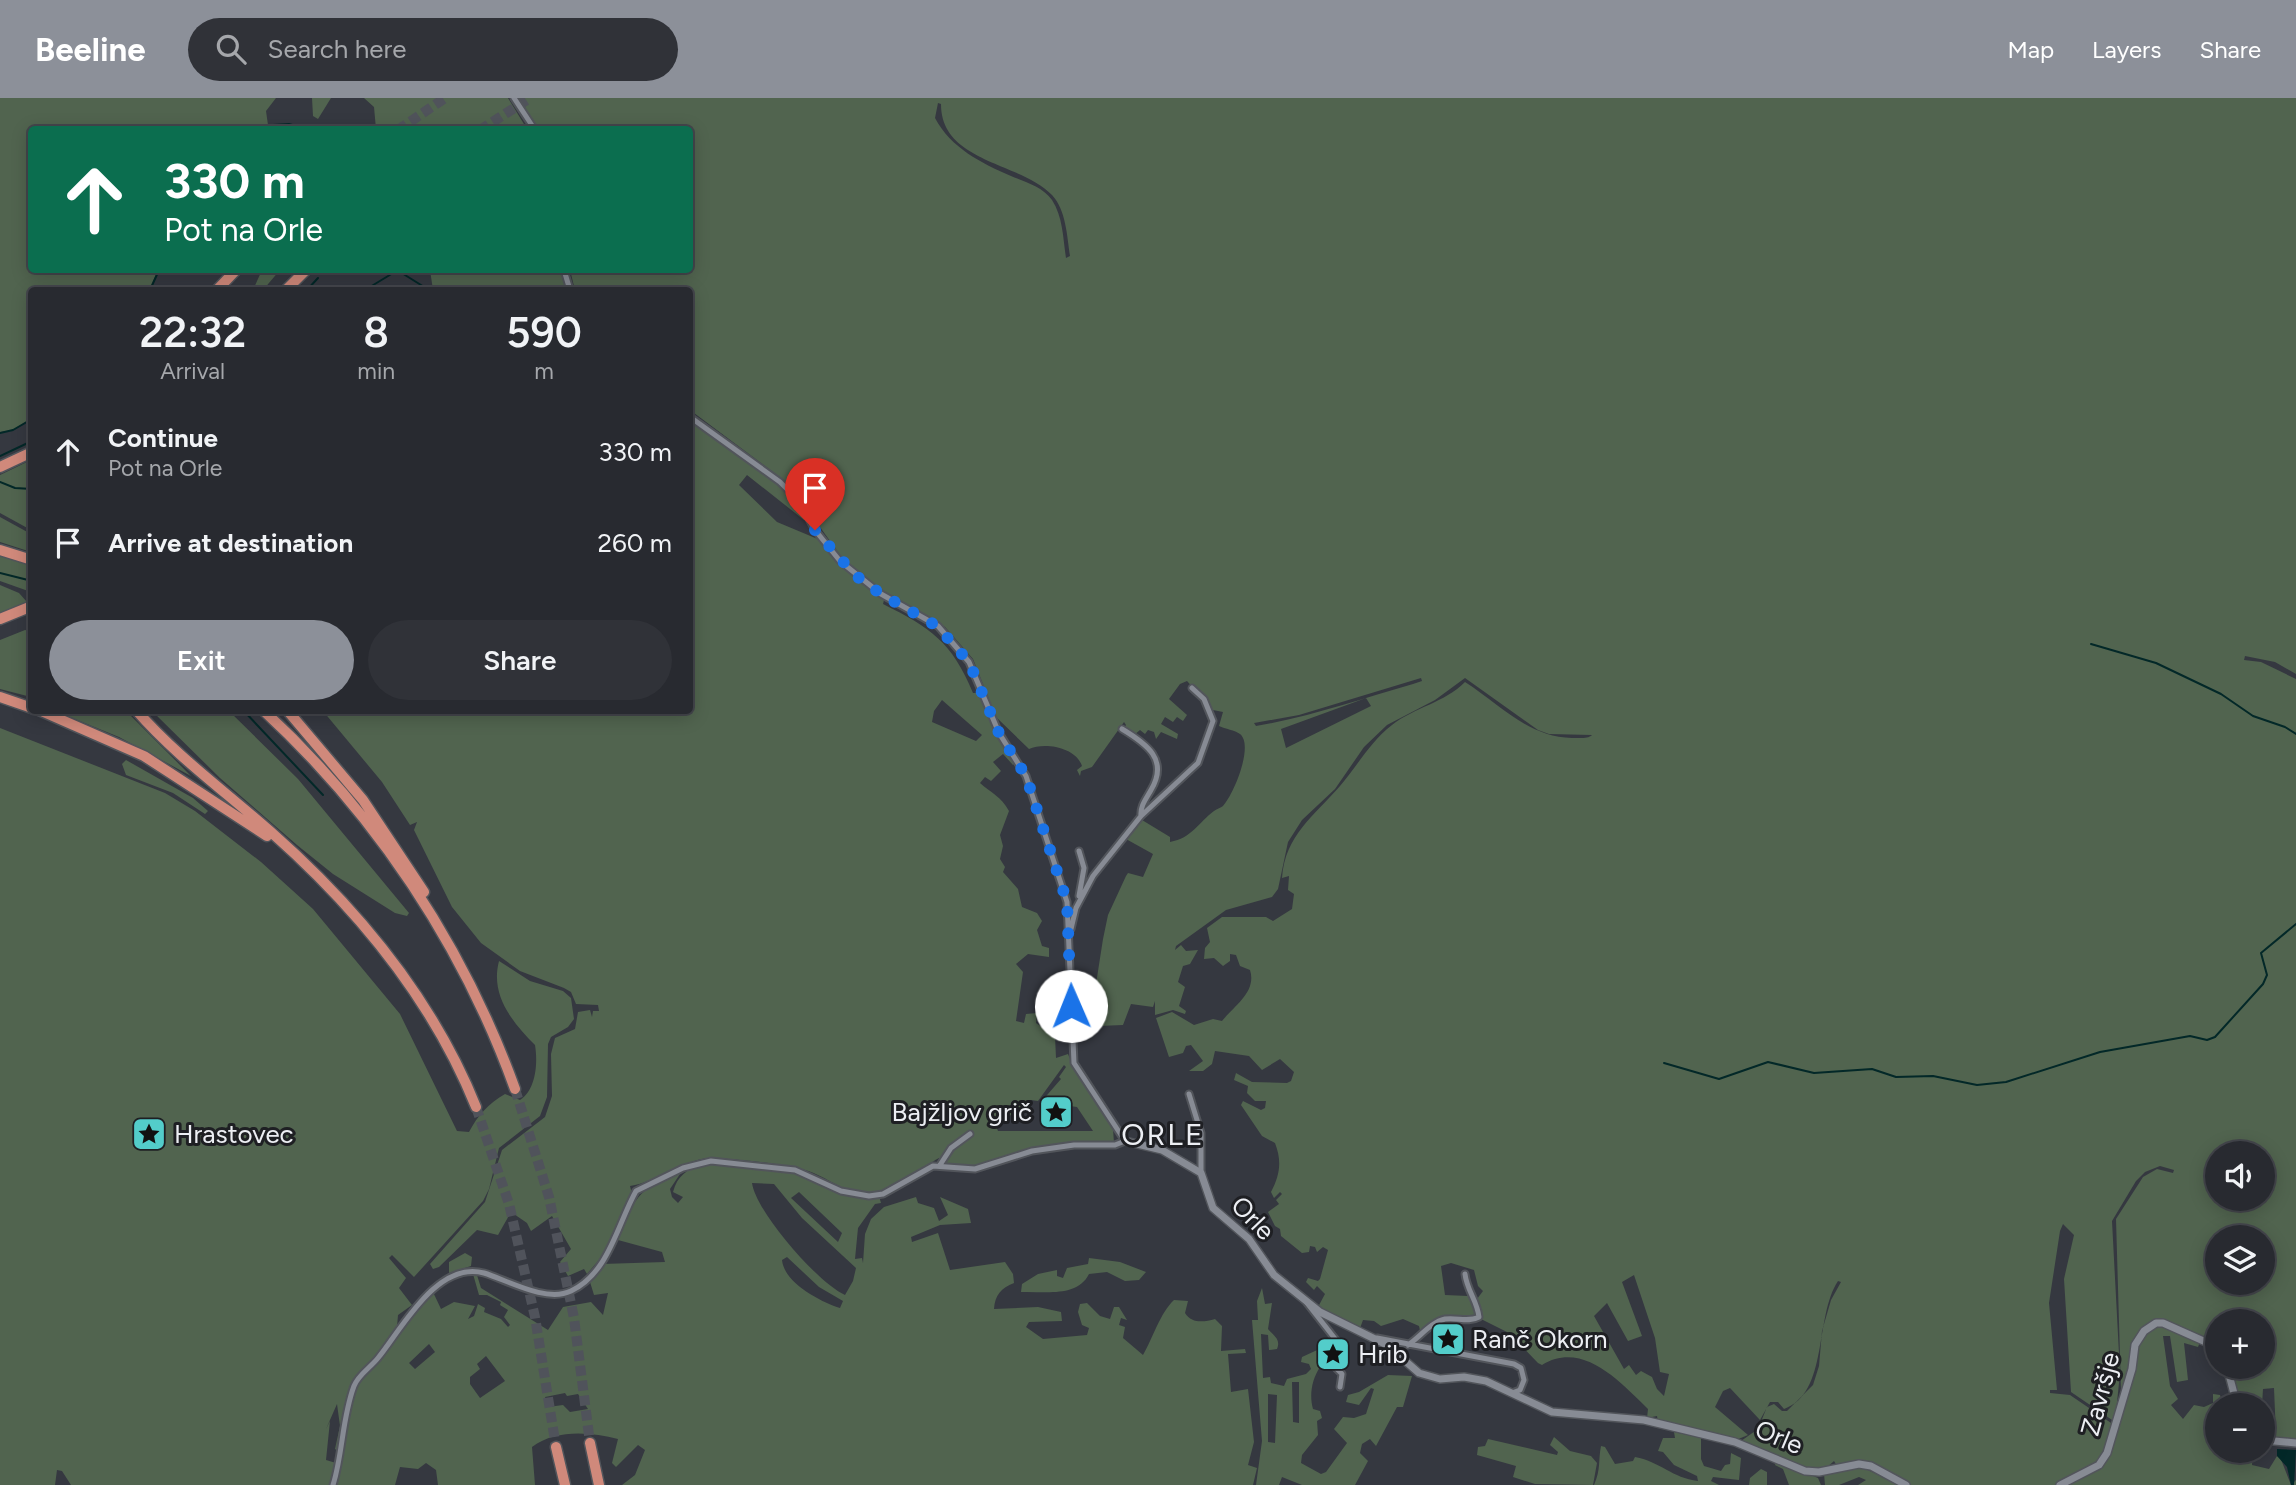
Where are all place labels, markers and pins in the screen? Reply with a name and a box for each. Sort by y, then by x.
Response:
pin [785,458,845,530]
place icon: Bajžljov grič [1037,1093,1075,1131]
place label: Bajžljov grič [892,1096,1032,1128]
place icon: Hrastovec [130,1115,168,1153]
place label: Hrastovec [174,1118,294,1150]
place icon: Ranč Okorn [1429,1320,1467,1358]
place label: Ranč Okorn [1472,1323,1607,1355]
place icon: Hrib [1314,1335,1352,1373]
place label: Hrib [1358,1338,1408,1370]

